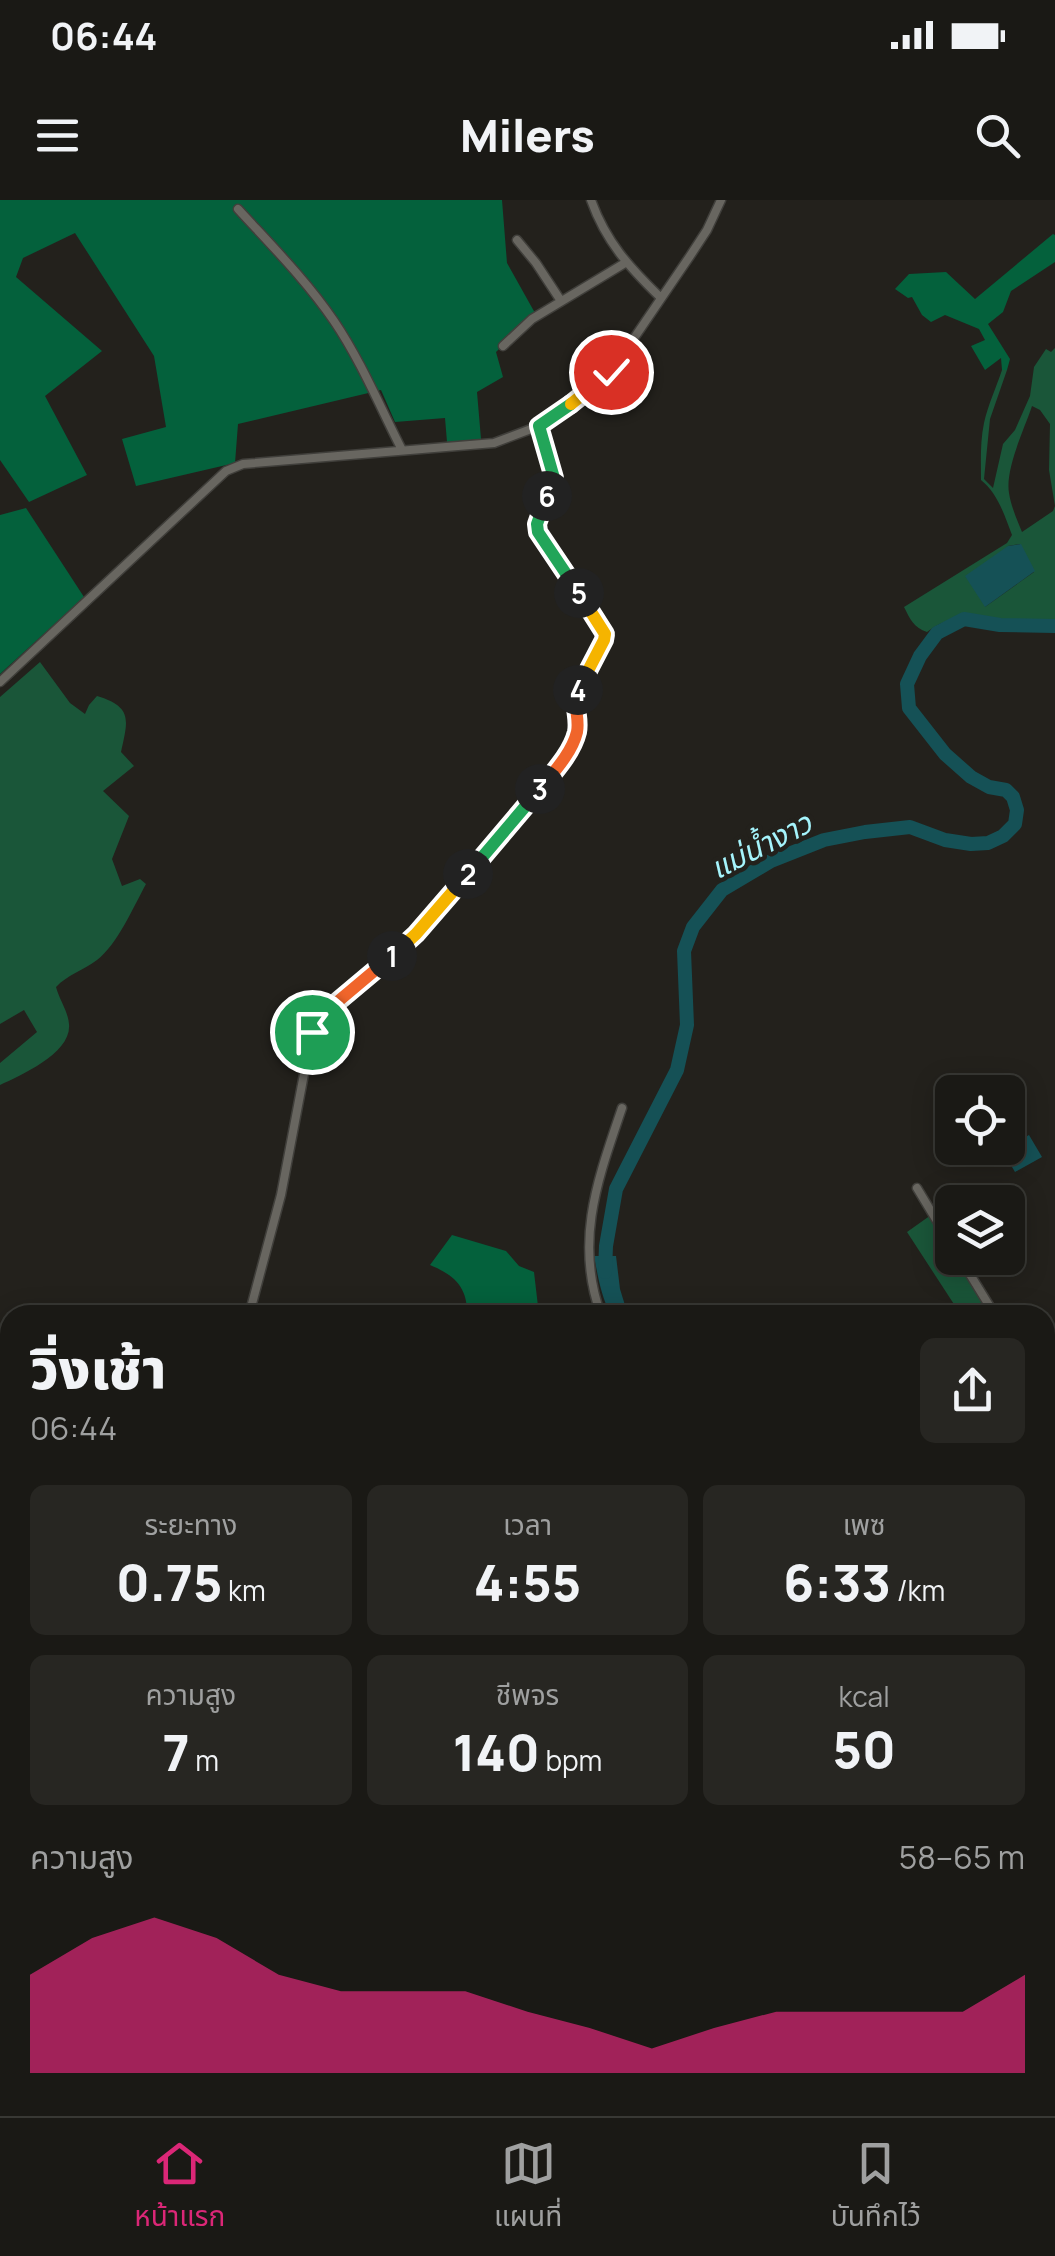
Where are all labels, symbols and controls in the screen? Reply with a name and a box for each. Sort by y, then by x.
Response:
text: 06:44 [50,9,157,61]
text: Milers [460,104,595,166]
icon: menu [30,108,85,163]
icon: search [970,108,1025,163]
pin [569,330,654,415]
icon: check [584,345,639,400]
pin: 6 [522,471,572,521]
text: 6 [538,477,556,515]
pin: 5 [554,568,604,618]
text: 5 [571,574,587,612]
pin: 4 [553,665,603,715]
text: 4 [569,671,587,709]
pin: 3 [515,764,565,814]
text: 3 [532,770,548,808]
water label: แม่น้ำงาว [702,801,819,888]
pin: 2 [443,849,493,899]
text: 2 [460,855,476,893]
pin: 1 [367,931,417,981]
text: 1 [386,937,398,975]
pin [270,990,355,1075]
icon: arrive [285,1005,340,1060]
map controls [935,1075,1025,1275]
button: locate [935,1075,1025,1165]
button: layers [935,1185,1025,1275]
text: วิ่งเช้า [30,1330,166,1406]
button: share [920,1338,1025,1443]
text: 06:44 [30,1406,117,1450]
text: ระยะทาง [144,1505,237,1543]
text: เวลา [503,1505,552,1543]
text: เพซ [843,1505,886,1543]
text: 0.75 [116,1548,222,1616]
text: 4:55 [474,1548,581,1616]
text: 6:33 [783,1548,891,1616]
text: km [222,1571,266,1609]
text: /km [891,1571,945,1609]
text: ความสูง [146,1675,236,1713]
text: ชีพจร [496,1675,559,1713]
text: kcal [839,1677,890,1715]
text: 50 [833,1715,896,1783]
text: 7 [163,1718,190,1786]
text: 140 [453,1718,540,1786]
text: m [190,1741,219,1779]
text: bpm [540,1741,602,1779]
text: ความสูง [30,1835,134,1879]
text: 58–65 m [899,1835,1025,1879]
tab: หน้าแรก [134,2136,225,2239]
tab: แผนที่ [494,2136,562,2239]
tab: บันทึกไว้ [831,2136,921,2239]

